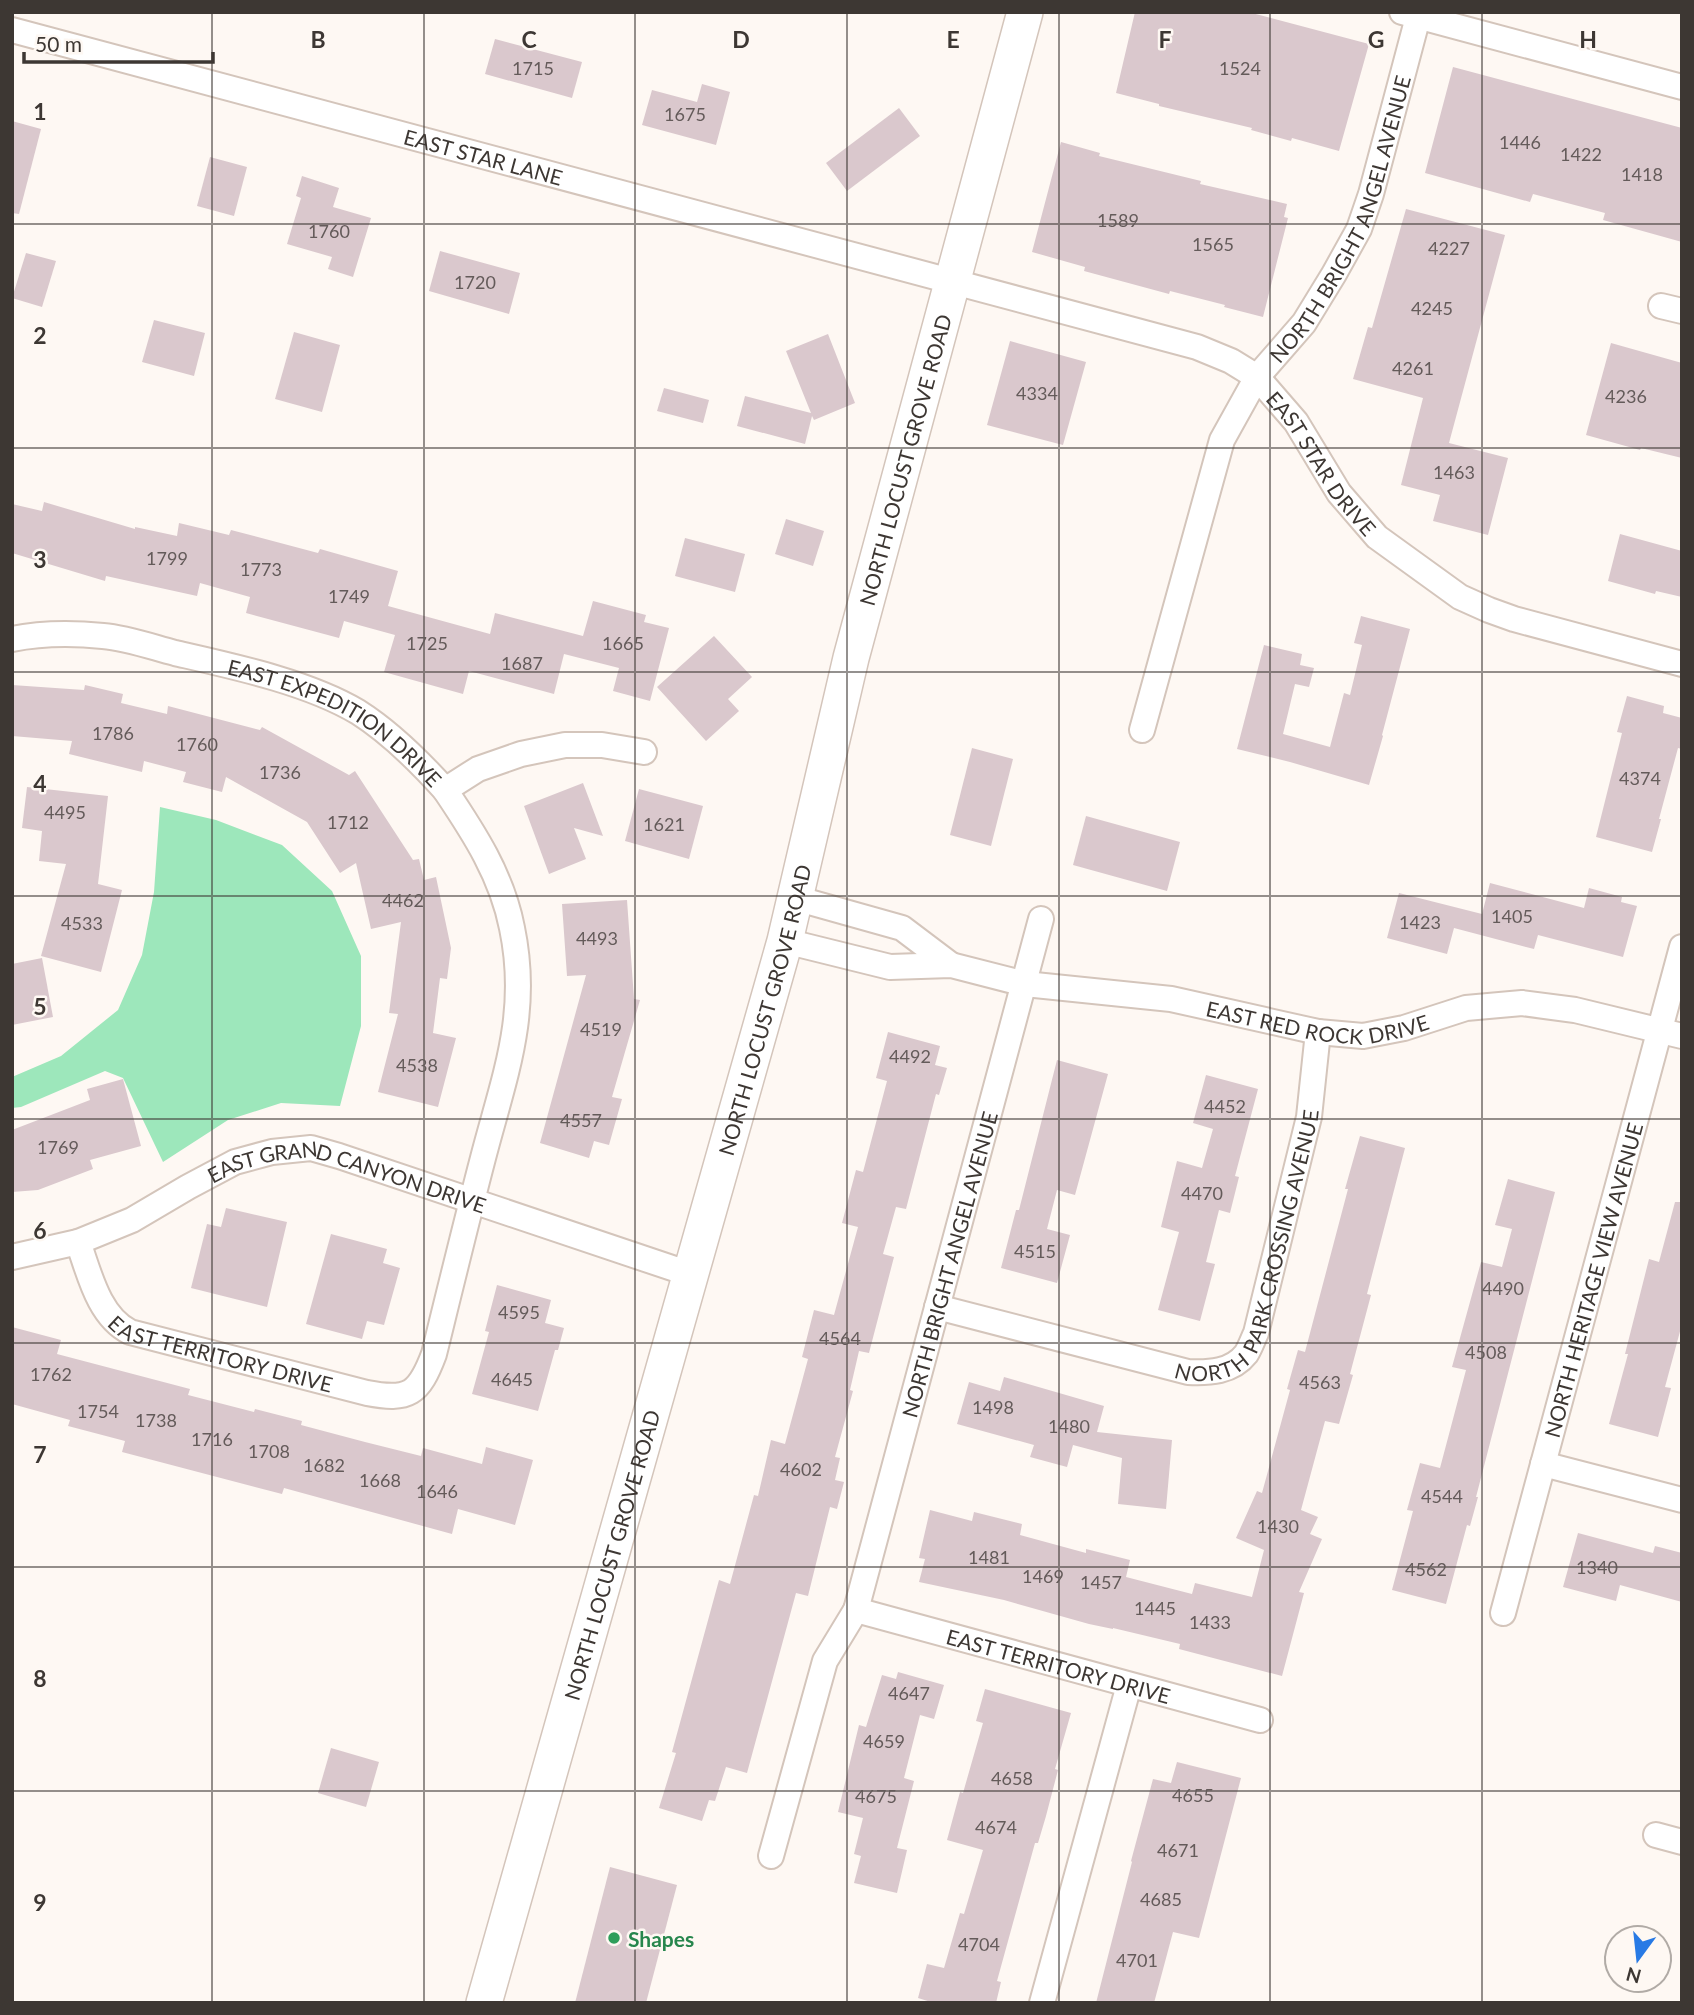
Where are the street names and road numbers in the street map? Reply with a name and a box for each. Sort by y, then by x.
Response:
street label: NORTH BRIGHT ANGEL AVENUE [1264,73,1414,367]
street label: EAST STAR LANE [401,123,566,189]
street label: NORTH LOCUST GROVE ROAD [853,311,956,608]
street label: EAST STAR DRIVE [1262,386,1382,540]
street label: EAST EXPEDITION DRIVE [225,653,447,791]
street label: NORTH LOCUST GROVE ROAD [712,862,815,1158]
street label: EAST RED ROCK DRIVE [1204,995,1432,1048]
street label: NORTH PARK CROSSING AVENUE [1172,1108,1322,1385]
street label: NORTH BRIGHT ANGEL AVENUE [896,1109,1001,1420]
street label: NORTH HERITAGE VIEW AVENUE [1538,1120,1647,1440]
street label: EAST GRAND CANYON DRIVE [203,1135,490,1217]
street label: EAST TERRITORY DRIVE [104,1309,336,1396]
street label: NORTH LOCUST GROVE ROAD [558,1407,664,1703]
street label: EAST TERRITORY DRIVE [944,1623,1173,1708]

